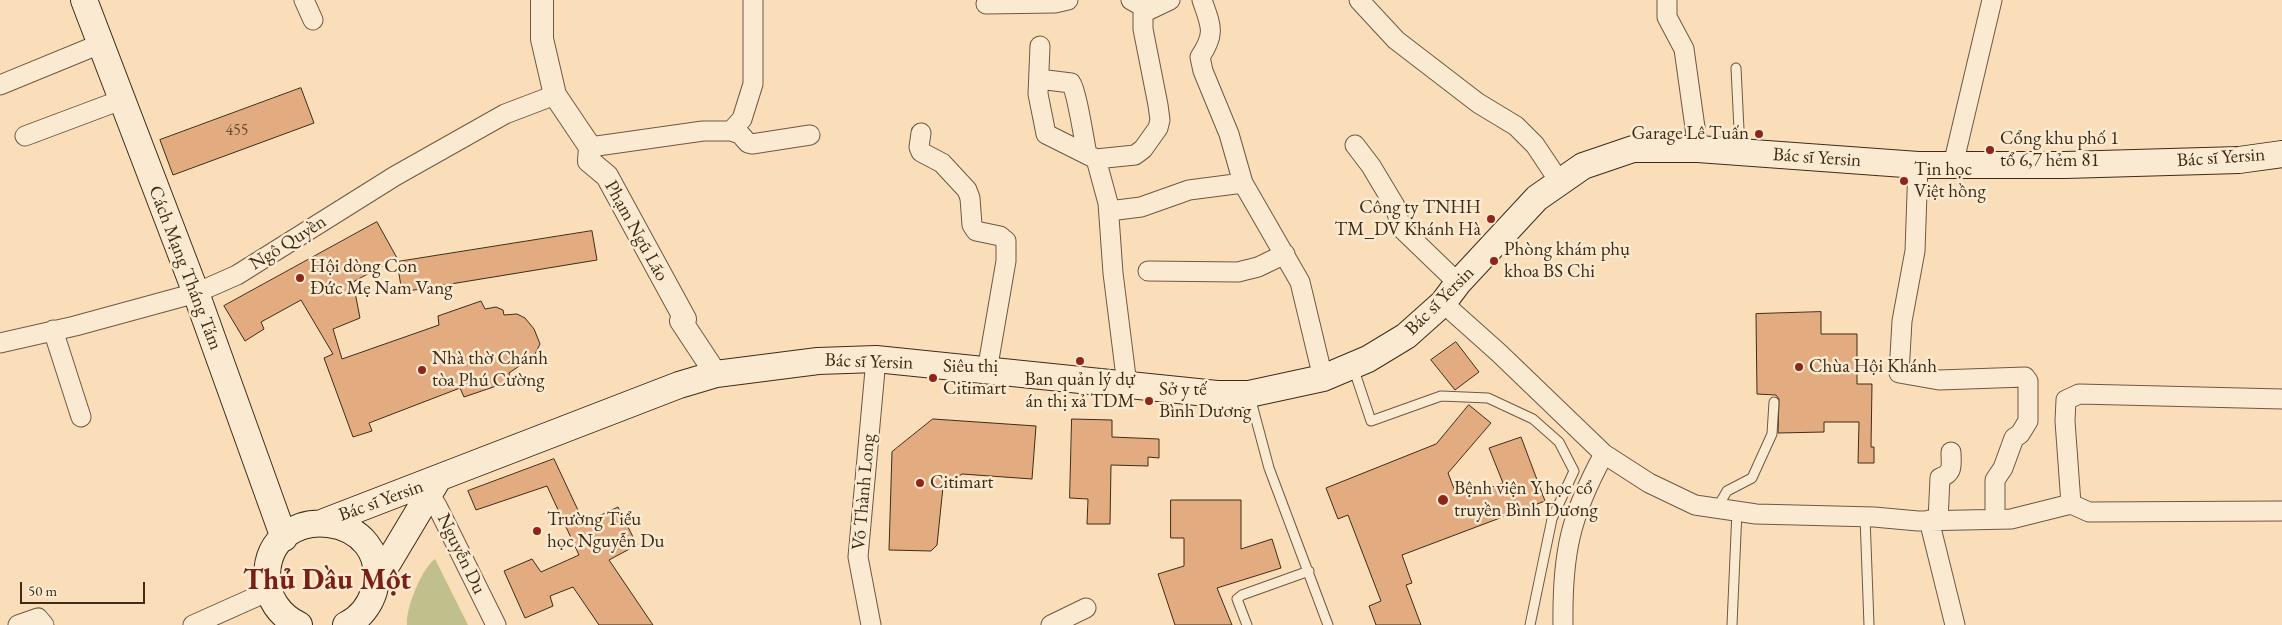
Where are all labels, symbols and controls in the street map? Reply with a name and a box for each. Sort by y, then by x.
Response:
house number: 455 [225,121,249,141]
place label: Garage Lê Tuấn [1632,123,1749,145]
marker: Garage Lê Tuấn [1753,128,1765,140]
place label: Cổng khu phố 1 tổ 6,7 hẻm 81 [2000,128,2119,172]
street label: Bác sĩ Yersin [1772,144,1862,172]
marker: Cổng khu phố 1 tổ 6,7 hẻm 81 [1984,144,1996,156]
street label: Bác sĩ Yersin [2176,144,2266,172]
place label: Tin học Việt hồng [1914,159,1986,203]
marker: Tin học Việt hồng [1898,175,1910,187]
street label: Phạm Ngũ Lão [599,177,673,285]
street label: Cách Mạng Tháng Tám [143,183,227,353]
place label: Công ty TNHH TM_DV Khánh Hà [1335,197,1481,241]
street label: Ngô Quyền [245,210,331,276]
marker: Công ty TNHH TM_DV Khánh Hà [1485,213,1497,225]
place label: Phòng khám phụ khoa BS Chi [1504,239,1630,283]
marker: Phòng khám phụ khoa BS Chi [1488,255,1500,267]
place label: Hội dòng Con Đức Mẹ Nam Vang [310,256,452,300]
street label: Bác sĩ Yersin [1401,262,1479,340]
marker: Hội dòng Con Đức Mẹ Nam Vang [294,272,306,284]
place label: Nhà thờ Chánh tòa Phú Cường [432,348,548,392]
street label: Bác sĩ Yersin [824,349,914,375]
marker: Ban quản lý dự án thị xả TDM [1074,355,1086,367]
place label: Siêu thị Citimart [943,356,1006,400]
place label: Chùa Hội Khánh [1809,356,1937,378]
marker: Chùa Hội Khánh [1793,361,1805,373]
marker: Nhà thờ Chánh tòa Phú Cường [416,364,428,376]
place label: Ban quản lý dự án thị xả TDM [1025,369,1135,413]
marker: Siêu thị Citimart [927,372,939,384]
place label: Sở y tế Bình Dương [1159,379,1251,423]
marker: Sở y tế Bình Dương [1143,395,1155,407]
street label: Võ Thành Long [848,433,880,551]
place label: Citimart [930,472,993,494]
street label: Bác sĩ Yersin [336,475,426,527]
marker: Citimart [914,477,926,489]
place label: Bệnh viện Y học cổ truyền Bình Dương [1454,478,1598,522]
marker: Bệnh viện Y học cổ truyền Bình Dương [1436,493,1450,507]
place label: Trường Tiểu học Nguyễn Du [547,509,664,553]
street label: Nguyễn Du [432,510,490,598]
marker: Trường Tiểu học Nguyễn Du [531,525,543,537]
district label: Thủ Dầu Một [243,564,411,598]
scale bar [22,572,148,604]
text: 50 m [28,581,57,600]

